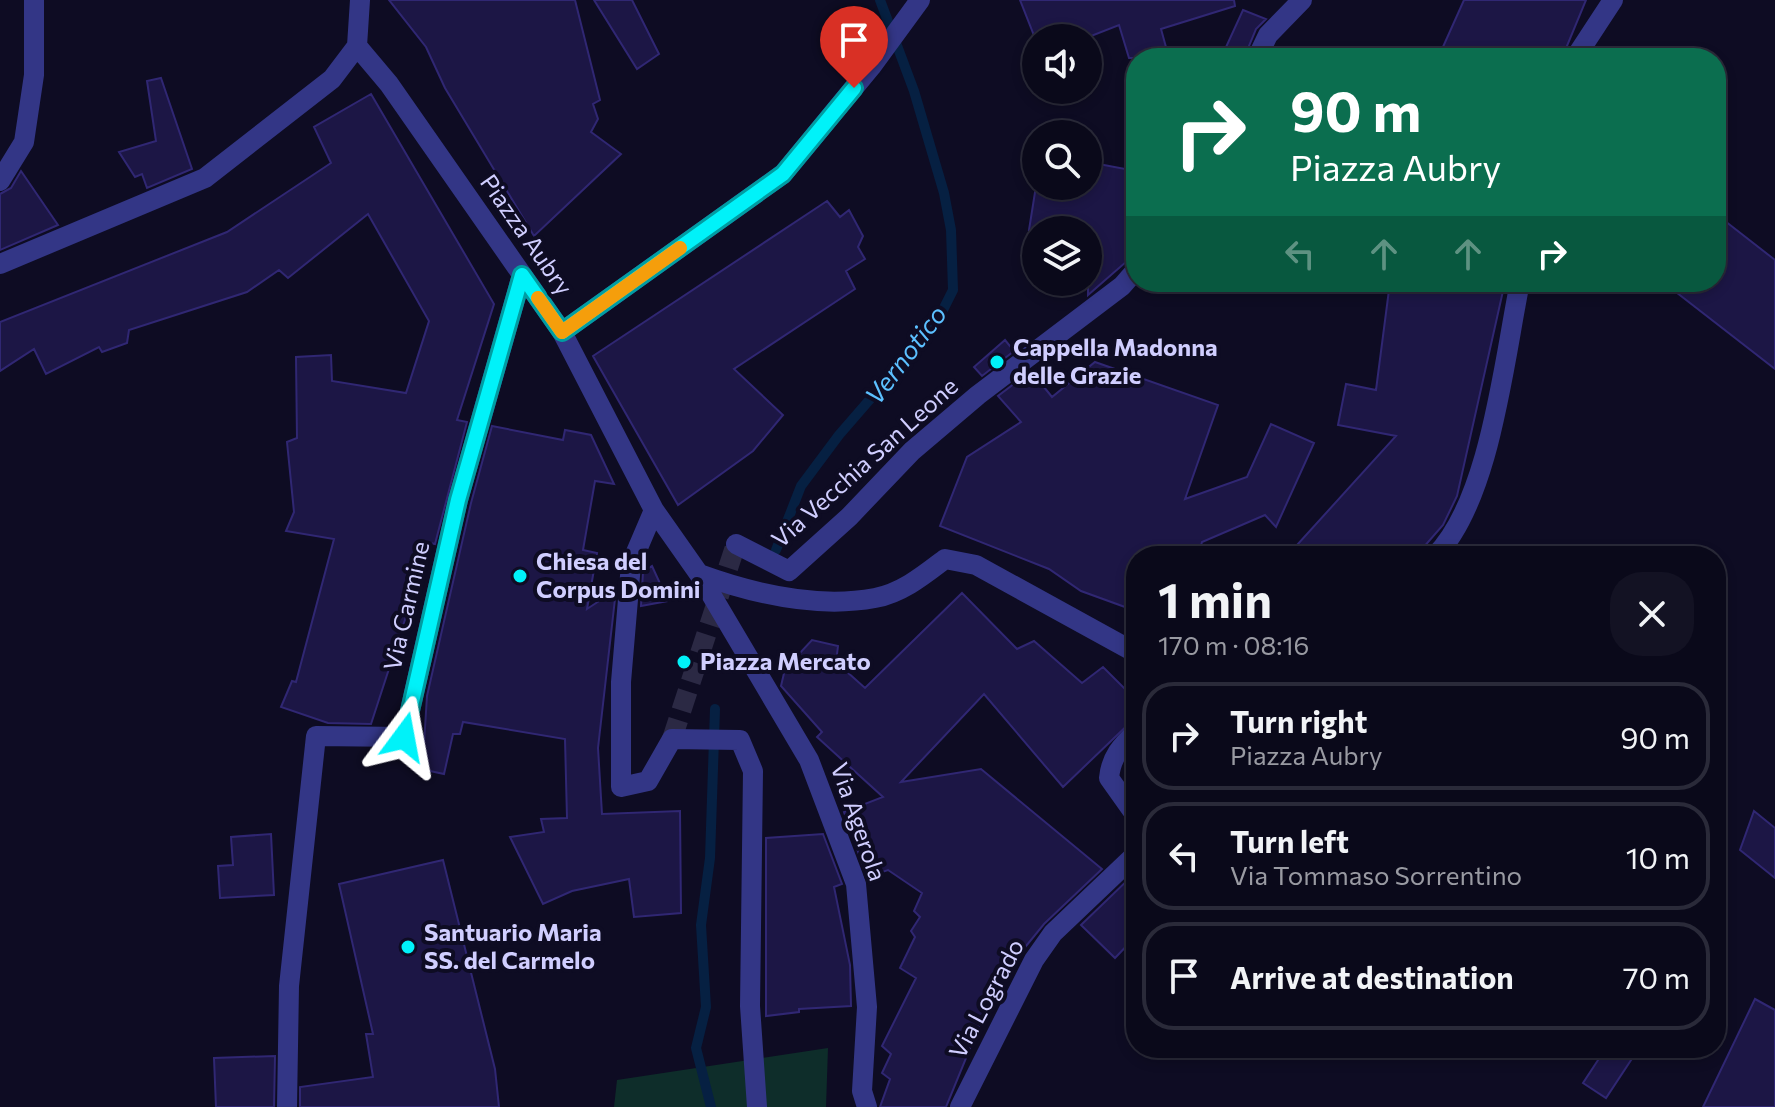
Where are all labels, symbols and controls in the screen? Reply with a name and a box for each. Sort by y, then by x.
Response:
pin [820,6,888,88]
icon: arrive [832,18,876,62]
map controls [1022,24,1102,296]
button: sound [1022,24,1102,104]
text: 90 m [1290,75,1421,144]
icon: right [1158,80,1262,184]
button: search [1022,120,1102,200]
text: Piazza Aubry [1290,144,1501,188]
street label: Piazza Aubry [475,168,579,300]
button: layers [1022,216,1102,296]
icon: left [1278,232,1322,276]
icon: ahead [1362,232,1406,276]
icon: ahead [1446,232,1490,276]
icon: right [1530,232,1574,276]
water label: Vernotico [857,298,952,410]
place label: Cappella Madonna delle Grazie [1013,332,1218,389]
marker: Cappella Madonna delle Grazie [988,353,1006,371]
street label: Via Vecchia San Leone [765,371,963,553]
street label: Via Carmine [377,538,435,673]
place label: Chiesa del Corpus Domini [536,546,700,603]
marker: Chiesa del Corpus Domini [511,567,529,585]
text: 1 min [1158,569,1272,628]
button: close [1610,572,1694,656]
text: 170 m · 08:16 [1158,629,1309,660]
place label: Piazza Mercato [700,646,871,675]
marker: Piazza Mercato [675,653,693,671]
position arrow [362,695,446,779]
text: Turn right [1230,702,1367,739]
icon: right [1162,714,1206,758]
text: 90 m [1620,718,1690,755]
text: Piazza Aubry [1230,739,1382,770]
street label: Via Agerola [826,758,893,885]
text: Turn left [1230,822,1349,859]
icon: left [1162,834,1206,878]
text: 10 m [1626,838,1690,875]
text: Via Tommaso Sorrentino [1230,859,1522,890]
place label: Santuario Maria SS. del Carmelo [424,917,602,974]
street label: Via Logrado [942,934,1029,1063]
marker: Santuario Maria SS. del Carmelo [399,938,417,956]
icon: arrive [1162,954,1206,998]
text: Arrive at destination [1230,958,1514,995]
text: 70 m [1623,958,1690,995]

